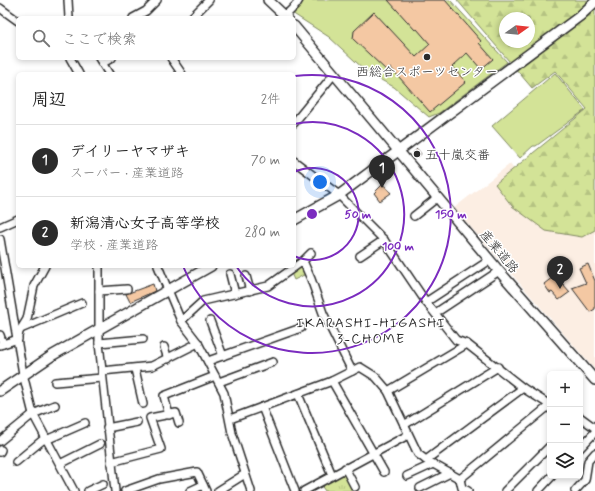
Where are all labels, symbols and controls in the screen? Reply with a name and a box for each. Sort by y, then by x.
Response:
north arrow [499,12,535,48]
search box [16,16,296,60]
icon: search [30,27,52,49]
text: ここで検索 [62,30,137,50]
marker: 西総合スポーツセンター [422,52,432,62]
place label: 西総合スポーツセンター [356,64,498,81]
text: 周辺 [32,89,66,111]
text: 2件 [261,91,280,108]
text: デイリーヤマザキ [70,142,190,162]
place label: 五十嵐交番 [425,147,490,164]
marker: 五十嵐交番 [412,149,422,159]
text: 1 [42,152,48,169]
text: 70 m [251,152,280,169]
pin: 1 [369,155,395,188]
text: スーパー · 産業道路 [70,165,183,182]
your location [310,172,330,192]
centre of rings [305,207,319,221]
text: 50 m [345,207,372,223]
text: 150 m [435,207,467,223]
text: 新潟清心女子高等学校 [70,214,220,234]
text: 2 [42,224,48,241]
text: 280 m [245,224,280,241]
street label: 産業道路 [476,227,522,277]
text: 学校 · 産業道路 [70,237,158,254]
text: 100 m [382,239,415,255]
pin: 2 [547,256,573,289]
district label: IKARASHI-HIGASHI 3-CHOME [296,314,446,348]
map controls [547,371,583,479]
button: + [547,371,583,407]
button: − [547,407,583,443]
button: layers [547,443,583,479]

